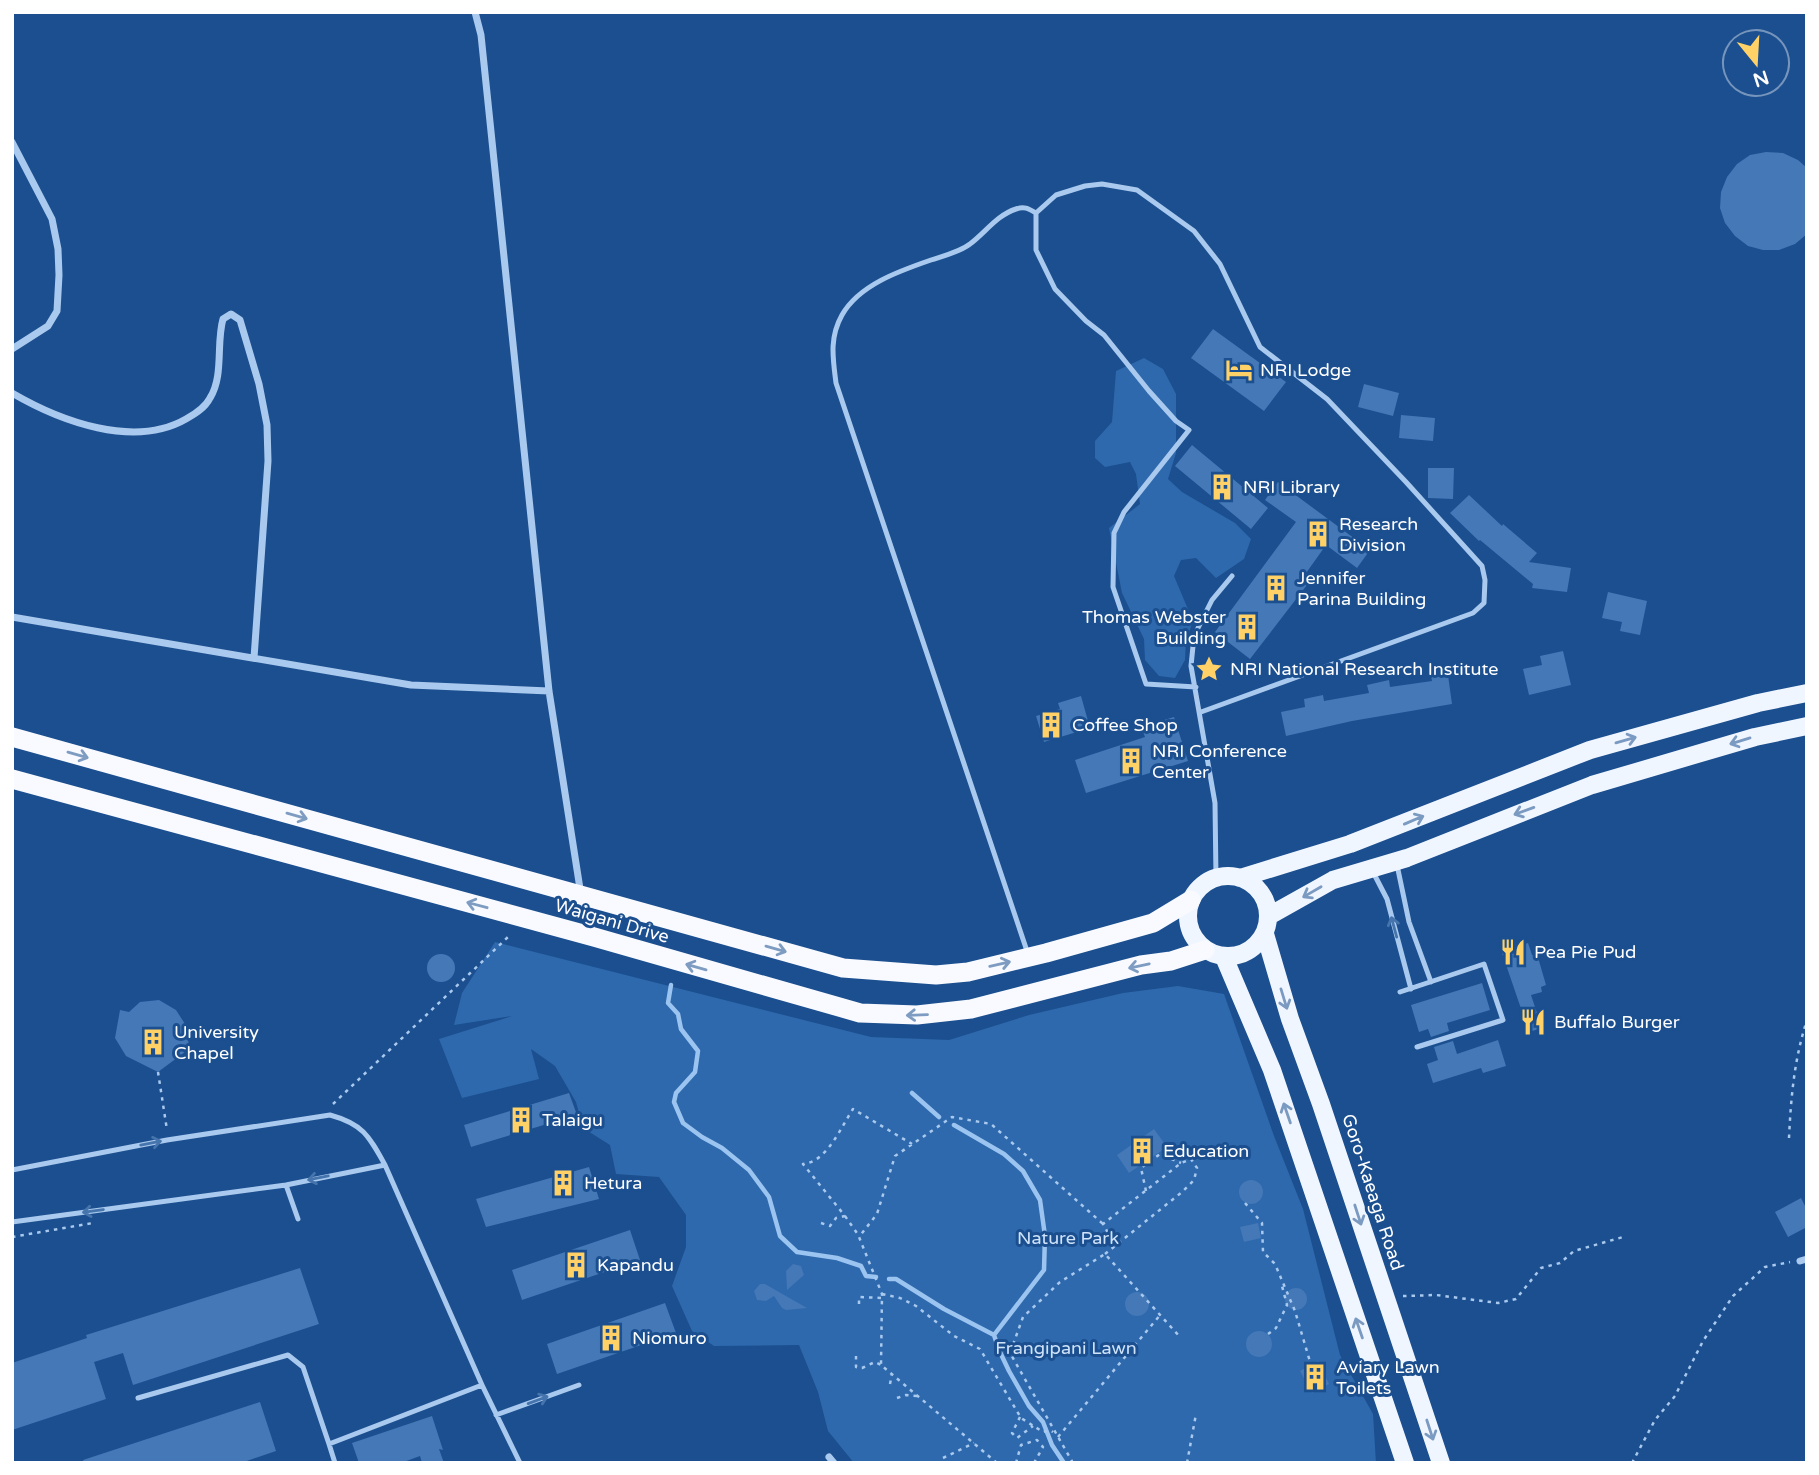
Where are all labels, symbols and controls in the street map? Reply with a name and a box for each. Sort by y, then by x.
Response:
north arrow [1721,28,1791,98]
text: N [1750,65,1772,91]
hotel icon: NRI Lodge [1224,355,1254,385]
place label: NRI Lodge [1260,359,1351,381]
building icon: NRI Library [1207,472,1237,502]
place label: NRI Library [1243,476,1340,498]
place label: Research Division [1339,513,1418,556]
building icon: Research Division [1303,519,1333,549]
place label: Jennifer Parina Building [1297,567,1426,610]
building icon: Jennifer Parina Building [1261,573,1291,603]
place label: Thomas Webster Building [1082,606,1226,649]
building icon: Thomas Webster Building [1232,612,1262,642]
place icon: NRI National Research Institute [1194,654,1224,684]
place label: NRI National Research Institute [1230,658,1498,680]
building icon: Coffee Shop [1036,710,1066,740]
place label: Coffee Shop [1072,714,1178,736]
one-way arrow [1615,732,1637,745]
one-way arrow [1730,736,1752,749]
place label: NRI Conference Center [1152,740,1287,783]
building icon: NRI Conference Center [1116,746,1146,776]
one-way arrow [67,750,89,763]
one-way arrow [1513,806,1535,818]
one-way arrow [285,810,308,823]
one-way arrow [1402,813,1424,826]
one-way arrow [1302,886,1323,899]
street label: Waigani Drive [552,894,672,948]
one-way arrow [466,898,488,911]
one-way arrow [1387,917,1400,939]
restaurant icon: Pea Pie Pud [1498,937,1528,967]
place label: Pea Pie Pud [1534,941,1636,963]
one-way arrow [765,944,787,957]
one-way arrow [988,957,1010,970]
one-way arrow [685,959,707,972]
one-way arrow [1128,960,1151,974]
one-way arrow [1279,988,1292,1010]
restaurant icon: Buffalo Burger [1518,1007,1548,1037]
one-way arrow [906,1008,929,1021]
place label: Buffalo Burger [1554,1011,1680,1033]
place label: University Chapel [174,1021,259,1064]
building icon: University Chapel [138,1027,168,1057]
one-way arrow [1279,1102,1292,1124]
building icon: Talaigu [506,1105,536,1135]
place label: Talaigu [542,1109,603,1131]
street label: Goro-Kaeaga Road [1337,1111,1409,1273]
one-way arrow [140,1136,162,1149]
building icon: Education [1127,1136,1157,1166]
place label: Education [1163,1140,1249,1162]
building icon: Hetura [548,1168,578,1198]
one-way arrow [307,1172,330,1186]
place label: Hetura [584,1172,642,1194]
one-way arrow [1353,1203,1365,1225]
one-way arrow [82,1205,105,1218]
park label: Nature Park [1017,1227,1119,1249]
building icon: Kapandu [561,1250,591,1280]
place label: Kapandu [597,1254,674,1276]
one-way arrow [1352,1318,1364,1340]
building icon: Niomuro [596,1323,626,1353]
place label: Niomuro [632,1327,707,1349]
park label: Frangipani Lawn [995,1337,1137,1359]
place label: Aviary Lawn Toilets [1336,1356,1440,1399]
building icon: Aviary Lawn Toilets [1300,1362,1330,1392]
one-way arrow [526,1393,548,1405]
one-way arrow [1425,1419,1437,1441]

